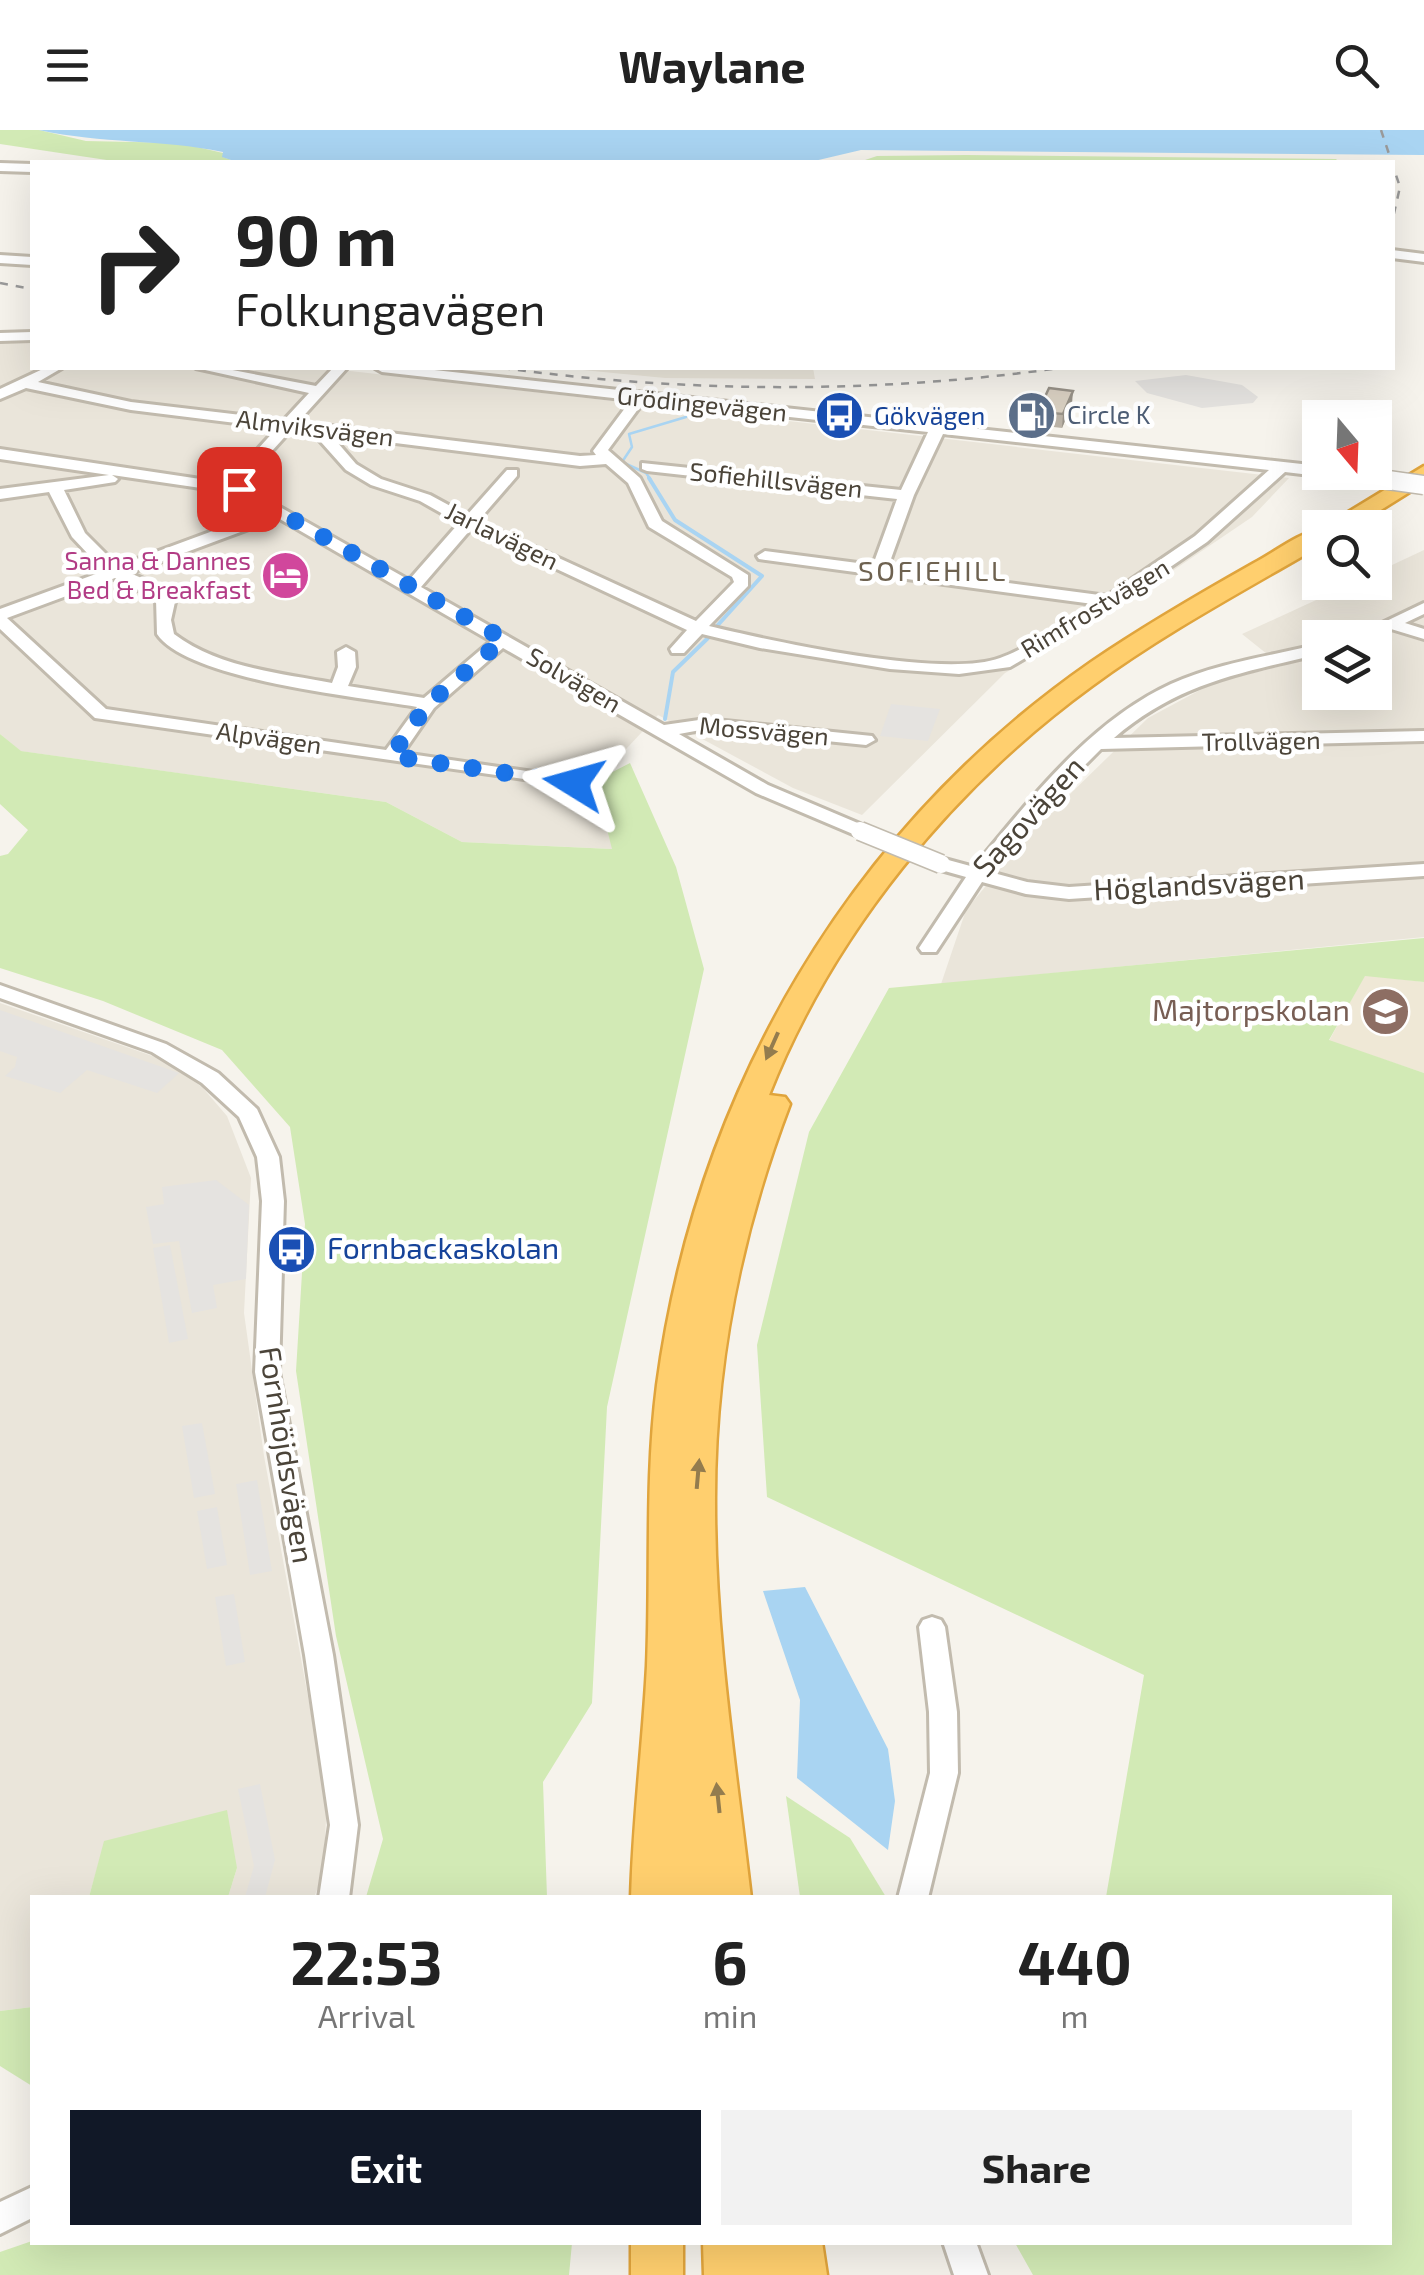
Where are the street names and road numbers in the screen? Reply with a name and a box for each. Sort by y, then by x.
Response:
street label: Grödingevägen [616,379,788,427]
street label: Almviksvägen [235,402,396,452]
street label: Sofiehillsvägen [688,455,864,503]
street label: Jarlavägen [441,495,564,575]
street label: Rimfrostvägen [1015,551,1174,663]
street label: Solvägen [522,640,627,718]
street label: Mossvägen [698,709,830,751]
street label: Alpvägen [215,715,324,759]
street label: Trollvägen [1201,724,1321,756]
street label: Sagovägen [964,748,1091,883]
street label: Höglandsvägen [1092,859,1305,907]
street label: Fornhöjdsvägen [253,1344,323,1566]

